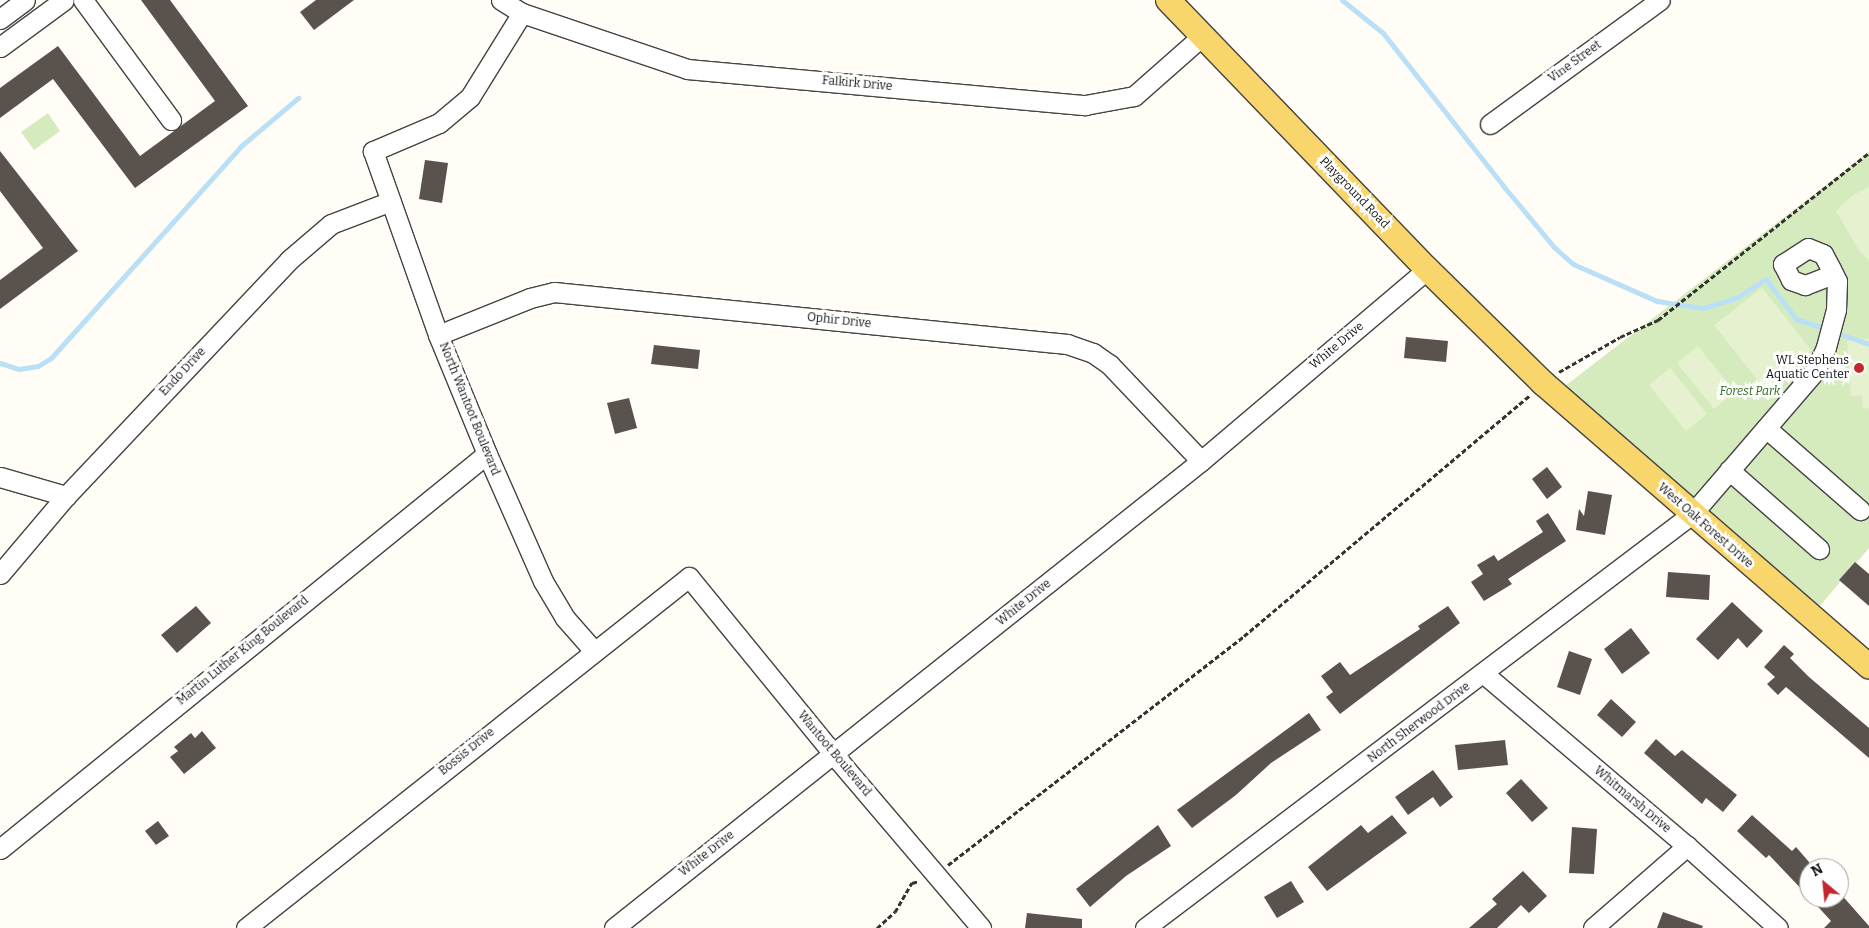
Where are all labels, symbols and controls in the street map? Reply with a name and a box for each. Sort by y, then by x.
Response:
street label: Vine Street [1546,38,1604,86]
street label: Falkirk Drive [821,74,893,94]
street label: Playground Road [1316,154,1392,232]
street label: Ophir Drive [806,310,872,332]
street label: White Drive [1307,319,1367,373]
street label: North Wantoot Boulevard [436,340,502,478]
street label: Endo Drive [157,345,209,399]
place label: WL Stephens Aquatic Center [1766,354,1849,382]
marker: WL Stephens Aquatic Center [1853,362,1865,374]
park label: Forest Park [1720,385,1780,399]
street label: West Oak Forest Drive [1654,481,1756,571]
street label: White Drive [994,577,1054,629]
street label: Martin Luther King Boulevard [174,593,312,709]
street label: North Sherwood Drive [1365,680,1473,766]
street label: Wantoot Boulevard [794,709,874,799]
street label: Bossis Drive [436,725,498,779]
street label: Whitmarsh Drive [1591,764,1673,836]
street label: White Drive [677,828,737,880]
north arrow [1799,858,1849,908]
text: N [1808,860,1826,880]

